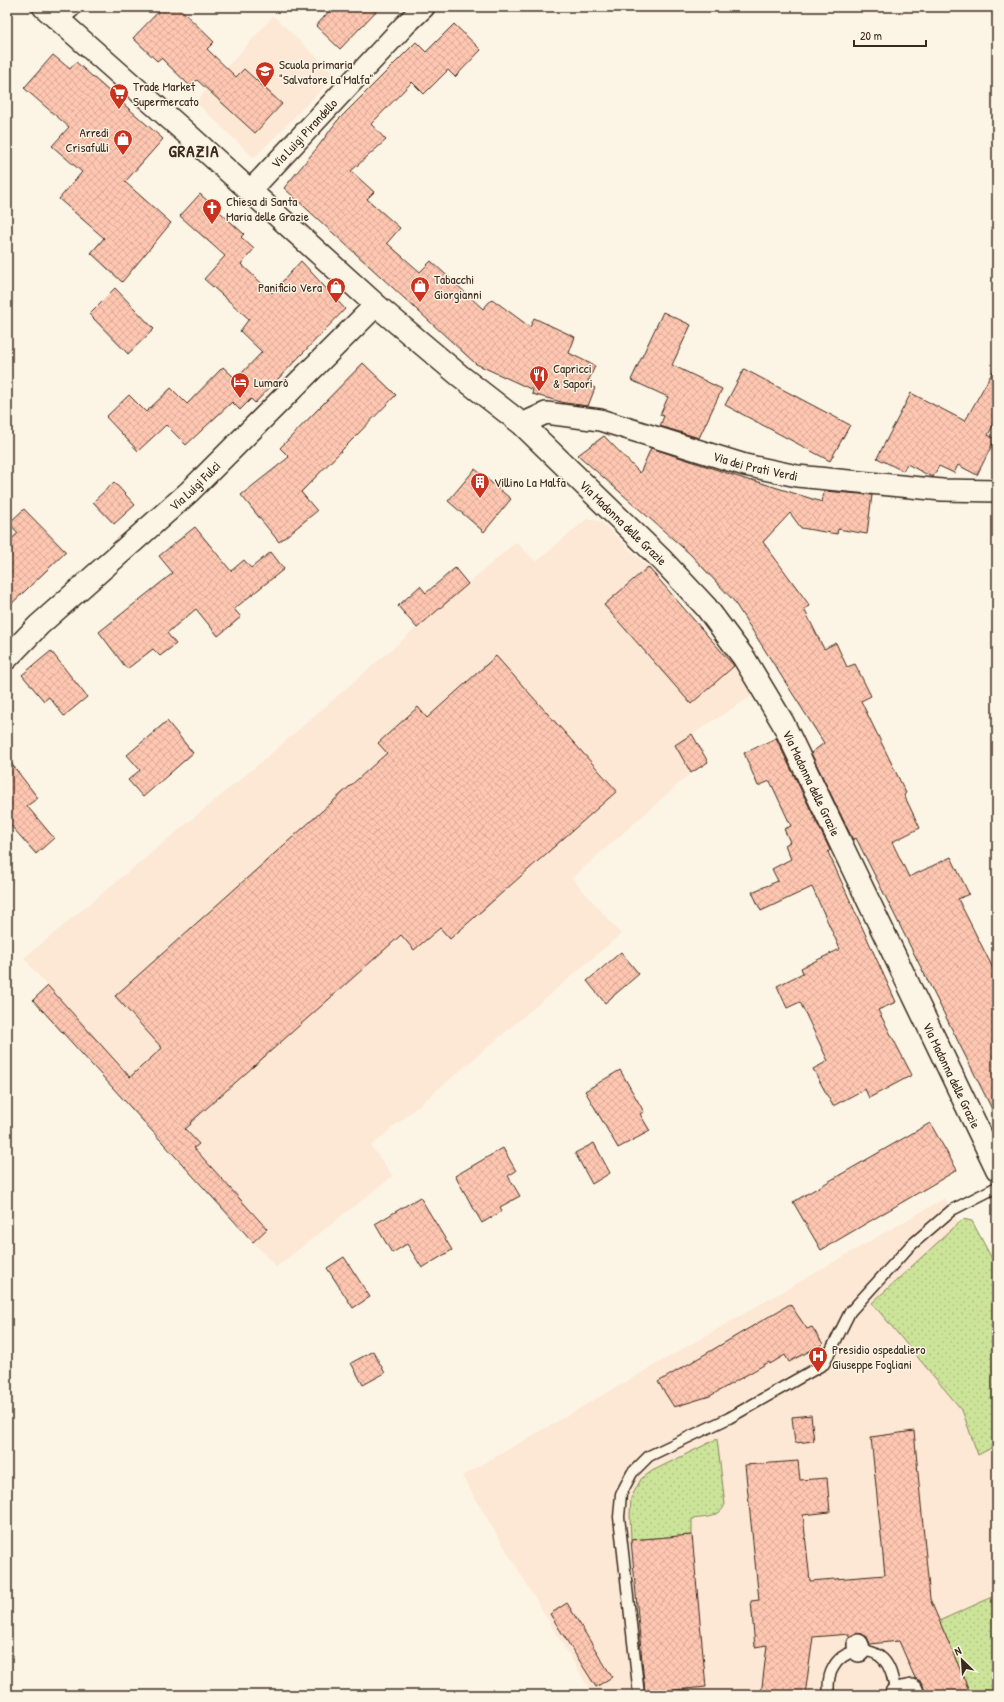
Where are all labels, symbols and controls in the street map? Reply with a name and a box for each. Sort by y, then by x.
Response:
scale bar [854,22,926,48]
text: 20 m [860,27,882,44]
place label: Scuola primaria "Salvatore La Malfa" [279,55,374,88]
school or university icon: Scuola primaria "Salvatore La Malfa" [254,60,276,88]
place label: Trade Market Supermercato [133,77,199,110]
supermarket icon: Trade Market Supermercato [108,82,130,110]
street label: Via Luigi Pirandello [267,94,341,172]
place label: Arredi Crisafulli [65,123,109,156]
shop icon: Arredi Crisafulli [112,128,134,156]
district label: GRAZIA [168,139,220,162]
place label: Chiesa di Santa Maria delle Grazie [226,192,309,225]
church icon: Chiesa di Santa Maria delle Grazie [201,197,223,225]
place label: Tabacchi Giorgianni [434,270,482,303]
shop icon: Tabacchi Giorgianni [409,275,431,303]
shop icon: Panificio Vera [325,276,347,304]
place label: Panificio Vera [258,278,322,296]
place label: Capricci & Sapori [553,359,593,392]
restaurant icon: Capricci & Sapori [528,364,550,392]
hotel icon: Lumarò [229,371,251,399]
place label: Lumarò [254,373,288,391]
street label: Via dei Prati Verdi [711,447,799,485]
street label: Via Luigi Fulci [165,457,224,514]
building icon: Villino La Malfa [469,471,491,499]
place label: Villino La Malfa [494,473,566,491]
street label: Via Madonna delle Grazie [576,476,671,569]
street label: Via Madonna delle Grazie [779,727,845,839]
street label: Via Madonna delle Grazie [919,1019,985,1131]
place label: Presidio ospedaliero Giuseppe Fogliani [832,1340,926,1373]
hospital icon: Presidio ospedaliero Giuseppe Fogliani [807,1345,829,1373]
north arrow [942,1640,982,1680]
text: N [952,1643,964,1659]

